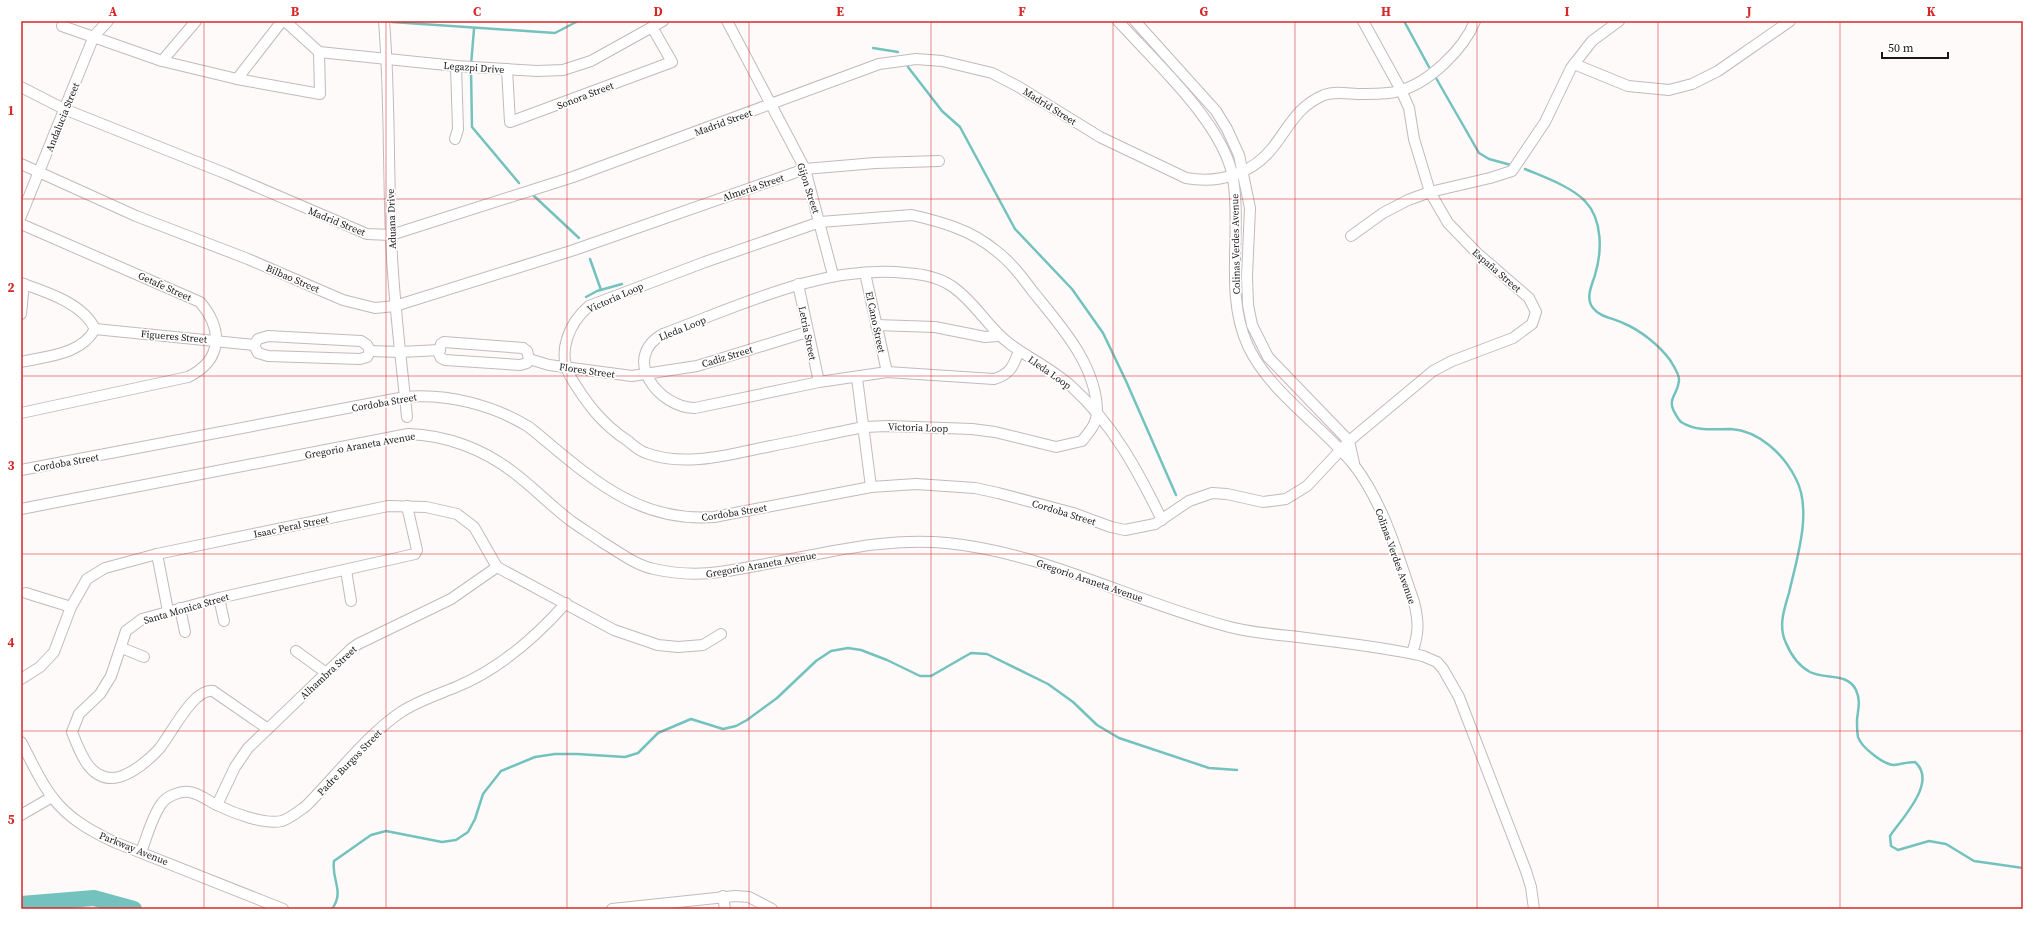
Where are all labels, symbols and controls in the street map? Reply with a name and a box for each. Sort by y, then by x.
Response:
text: A [109,3,118,20]
text: B [291,3,300,20]
text: C [473,3,481,20]
text: D [653,3,663,20]
text: E [836,3,844,20]
text: F [1018,3,1026,20]
text: G [1200,3,1209,20]
text: H [1381,3,1391,20]
text: I [1564,3,1570,20]
text: J [1745,3,1752,20]
text: K [1926,3,1936,20]
scale bar [1882,34,1948,60]
text: 50 m [1888,40,1914,56]
street label: Legazpi Drive [443,59,505,76]
street label: Sonora Street [555,78,616,112]
street label: Andalucia Street [43,80,82,154]
street label: Madrid Street [1021,85,1080,128]
text: 1 [7,102,15,119]
street label: Madrid Street [692,106,755,139]
street label: Gijon Street [794,161,823,216]
street label: Almeria Street [721,171,786,204]
street label: Aduana Drive [384,189,399,249]
street label: Colinas Verdes Avenue [1228,194,1243,294]
street label: Madrid Street [306,204,368,239]
street label: España Street [1470,246,1524,296]
street label: Bilbao Street [264,261,322,296]
street label: Getafe Street [136,269,194,304]
text: 2 [7,279,15,296]
street label: Victoria Loop [585,279,646,316]
street label: El Cano Street [863,290,889,355]
street label: Letria Street [795,305,820,362]
street label: Lleda Loop [657,313,708,344]
street label: Figueres Street [140,327,208,346]
street label: Cadiz Street [700,342,755,370]
street label: Lleda Loop [1026,353,1074,392]
street label: Flores Street [558,360,616,381]
street label: Cordoba Street [350,390,418,415]
street label: Victoria Loop [888,420,949,435]
street label: Gregorio Araneta Avenue [304,429,416,462]
street label: Cordoba Street [32,450,100,475]
text: 3 [7,457,15,474]
street label: Cordoba Street [1030,497,1098,529]
street label: Cordoba Street [700,501,768,524]
street label: Colinas Verdes Avenue [1372,507,1419,606]
street label: Isaac Peral Street [252,512,331,541]
street label: Gregorio Araneta Avenue [705,548,817,581]
street label: Gregorio Araneta Avenue [1035,556,1145,605]
street label: Santa Monica Street [142,590,231,627]
text: 4 [7,634,15,651]
street label: Alhambra Street [297,642,360,702]
street label: Padre Burgos Street [314,726,385,798]
text: 5 [7,811,15,828]
street label: Parkway Avenue [97,829,170,868]

